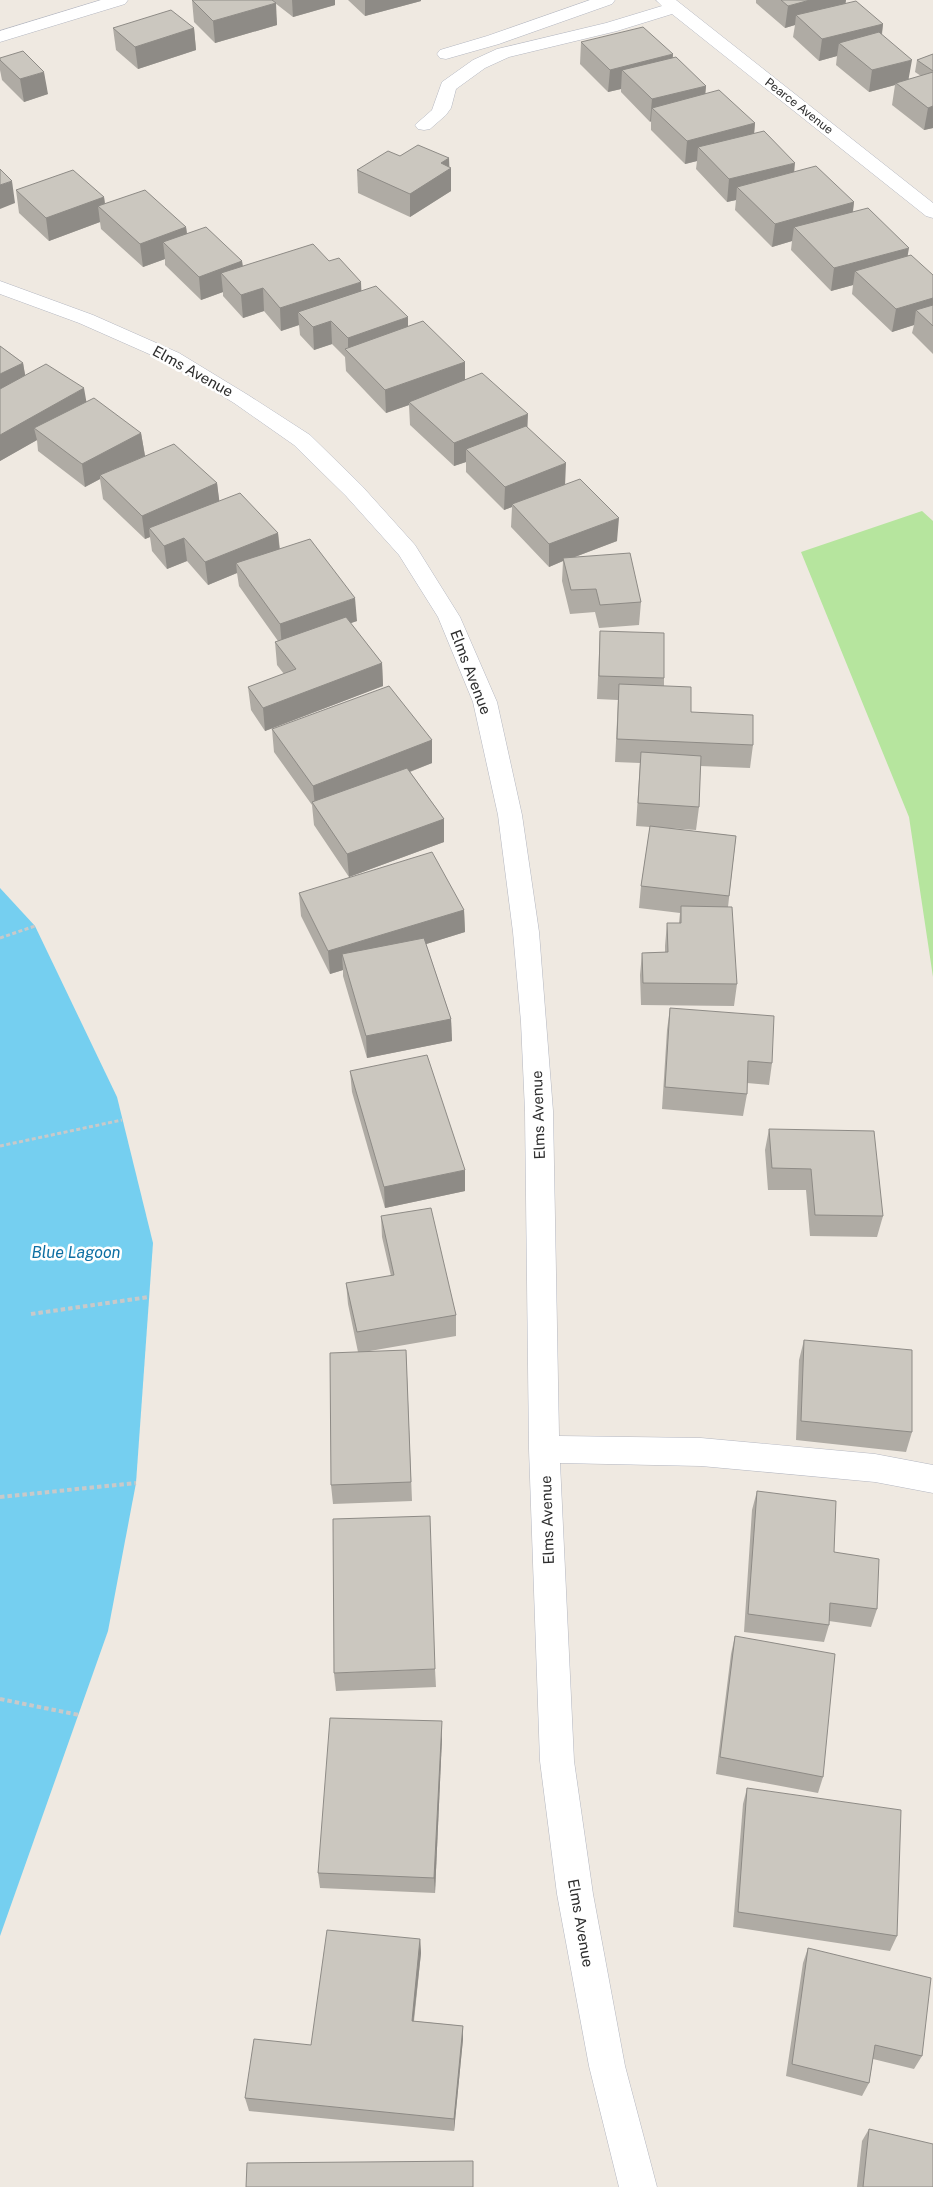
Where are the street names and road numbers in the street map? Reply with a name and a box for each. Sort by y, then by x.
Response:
street label: Pearce Avenue [762,75,836,137]
street label: Elms Avenue [150,342,236,400]
street label: Elms Avenue [447,627,495,717]
street label: Elms Avenue [528,1070,548,1160]
street label: Elms Avenue [537,1475,557,1565]
street label: Elms Avenue [565,1878,597,1968]

